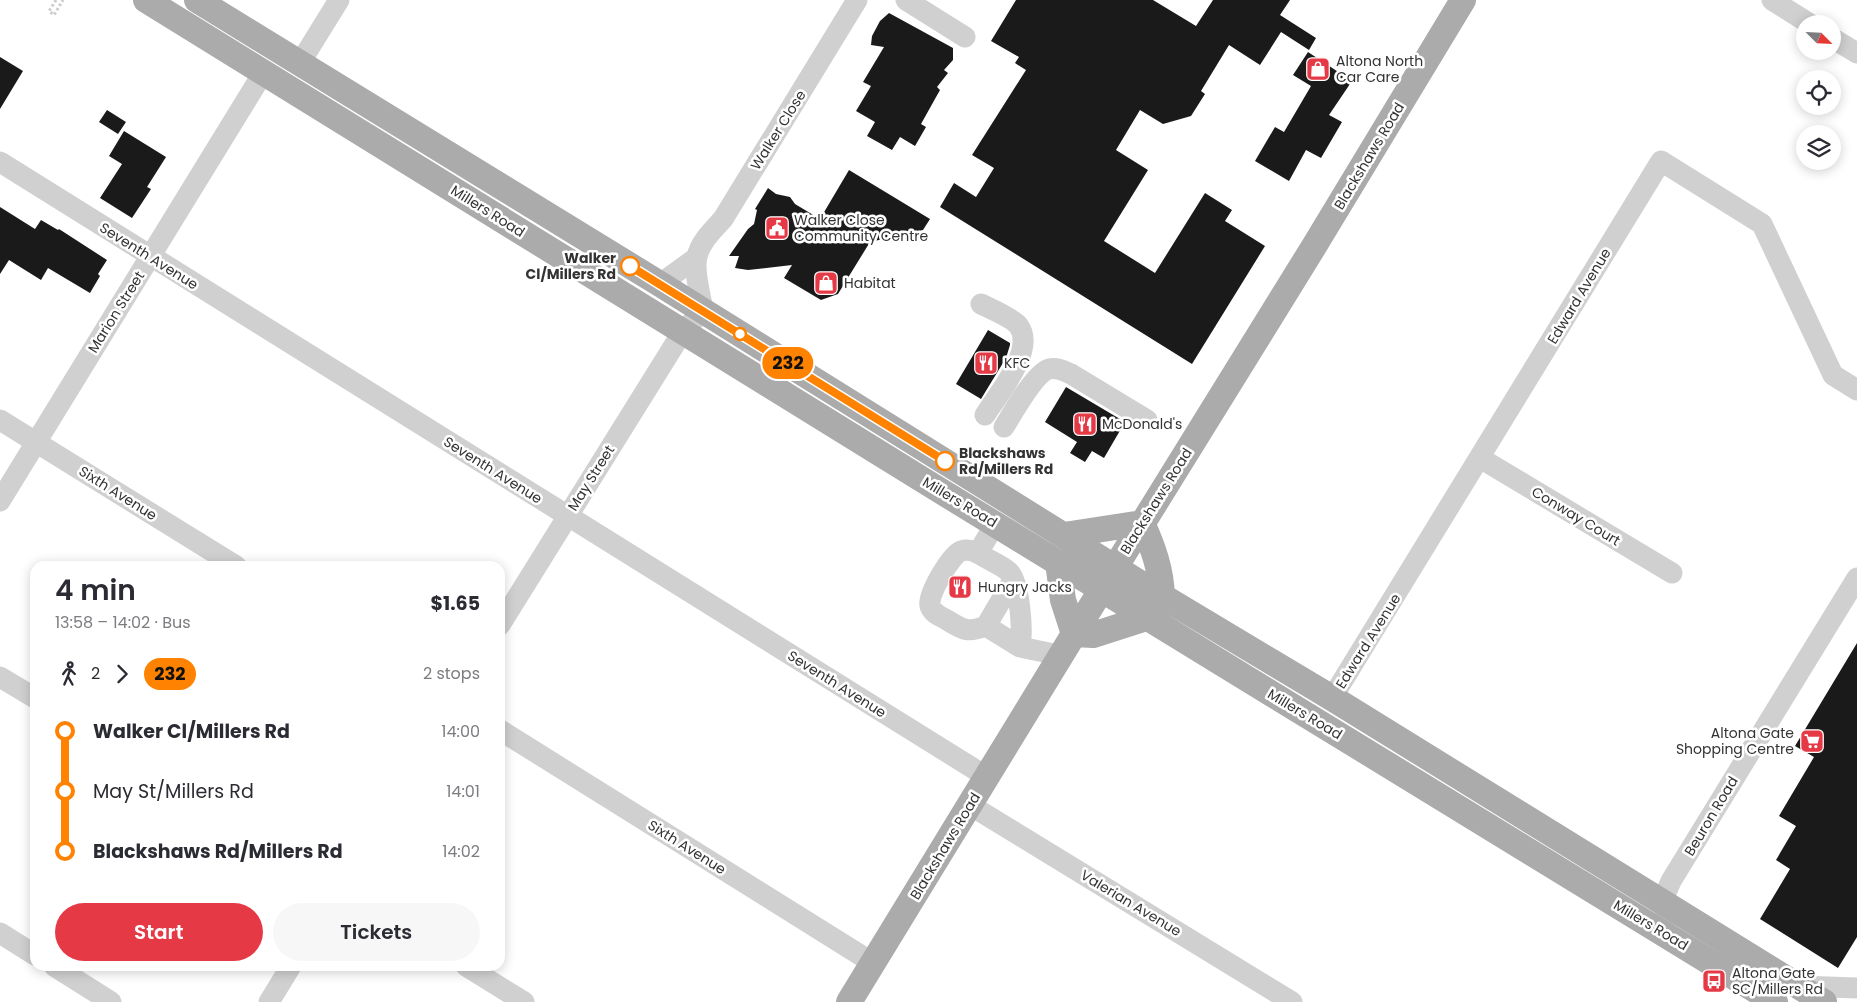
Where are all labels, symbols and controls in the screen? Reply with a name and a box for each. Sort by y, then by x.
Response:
north arrow [1796,15,1841,60]
map controls [1796,15,1841,170]
place label: Altona North Car Care [1336,51,1423,87]
shop icon: Altona North Car Care [1305,56,1331,82]
button: locate [1796,70,1841,115]
street label: Walker Close [746,86,811,174]
street label: Blackshaws Road [1329,99,1409,213]
button: layers [1796,125,1841,170]
street label: Millers Road [447,180,529,242]
place label: Walker Close Community Centre [794,210,928,246]
public building icon: Walker Close Community Centre [764,215,790,241]
street label: Seventh Avenue [96,218,202,295]
street label: Edward Avenue [1542,244,1616,348]
place label: Walker Cl/Millers Rd [526,248,616,284]
marker: Walker Cl/Millers Rd [620,256,640,276]
street label: Marion Street [83,267,149,357]
shop icon: Habitat [813,270,839,296]
place label: Habitat [844,273,896,293]
unlabelled marker [733,327,747,341]
line badge: 232 [759,347,817,379]
text: 232 [772,350,804,375]
restaurant icon: KFC [973,350,999,376]
place label: KFC [1004,353,1030,373]
restaurant icon: McDonald's [1072,411,1098,437]
place label: McDonald's [1102,414,1182,434]
street label: Seventh Avenue [440,432,546,509]
street label: May Street [563,441,619,515]
place label: Blackshaws Rd/Millers Rd [959,443,1053,479]
street label: Blackshaws Road [1115,444,1197,558]
marker: Blackshaws Rd/Millers Rd [935,451,955,471]
street label: Sixth Avenue [75,461,161,525]
street label: Millers Road [919,472,1001,532]
street label: Conway Court [1528,482,1624,550]
text: 4 min [55,571,136,610]
restaurant icon: Hungry Jacks [947,574,973,600]
place label: Hungry Jacks [978,577,1072,597]
street label: Edward Avenue [1331,589,1405,692]
text: $1.65 [431,590,480,617]
text: 13:58 – 14:02 · Bus [55,611,191,634]
street label: Seventh Avenue [784,646,890,723]
icon: walk [55,660,83,688]
icon: forward [108,660,136,688]
text: 232 [154,661,186,686]
text: 2 [91,662,100,685]
text: 2 stops [423,662,480,685]
street label: Millers Road [1264,684,1346,744]
text: Walker Cl/Millers Rd [93,718,290,745]
text: 14:00 [441,720,480,743]
place label: Altona Gate Shopping Centre [1676,723,1794,759]
supermarket icon: Altona Gate Shopping Centre [1799,728,1825,754]
street label: Beuron Road [1679,772,1743,860]
text: May St/Millers Rd [93,778,254,805]
text: 14:01 [446,780,480,803]
street label: Blackshaws Road [905,789,985,903]
street label: Sixth Avenue [644,815,730,879]
text: Blackshaws Rd/Millers Rd [93,838,343,865]
text: 14:02 [442,840,480,863]
street label: Valerian Avenue [1077,865,1185,941]
street label: Millers Road [1610,895,1692,955]
button: Start [55,903,263,961]
button: Tickets [273,903,480,961]
place label: Altona Gate SC/Millers Rd [1732,963,1823,999]
bus stop icon: Altona Gate SC/Millers Rd [1701,968,1727,994]

